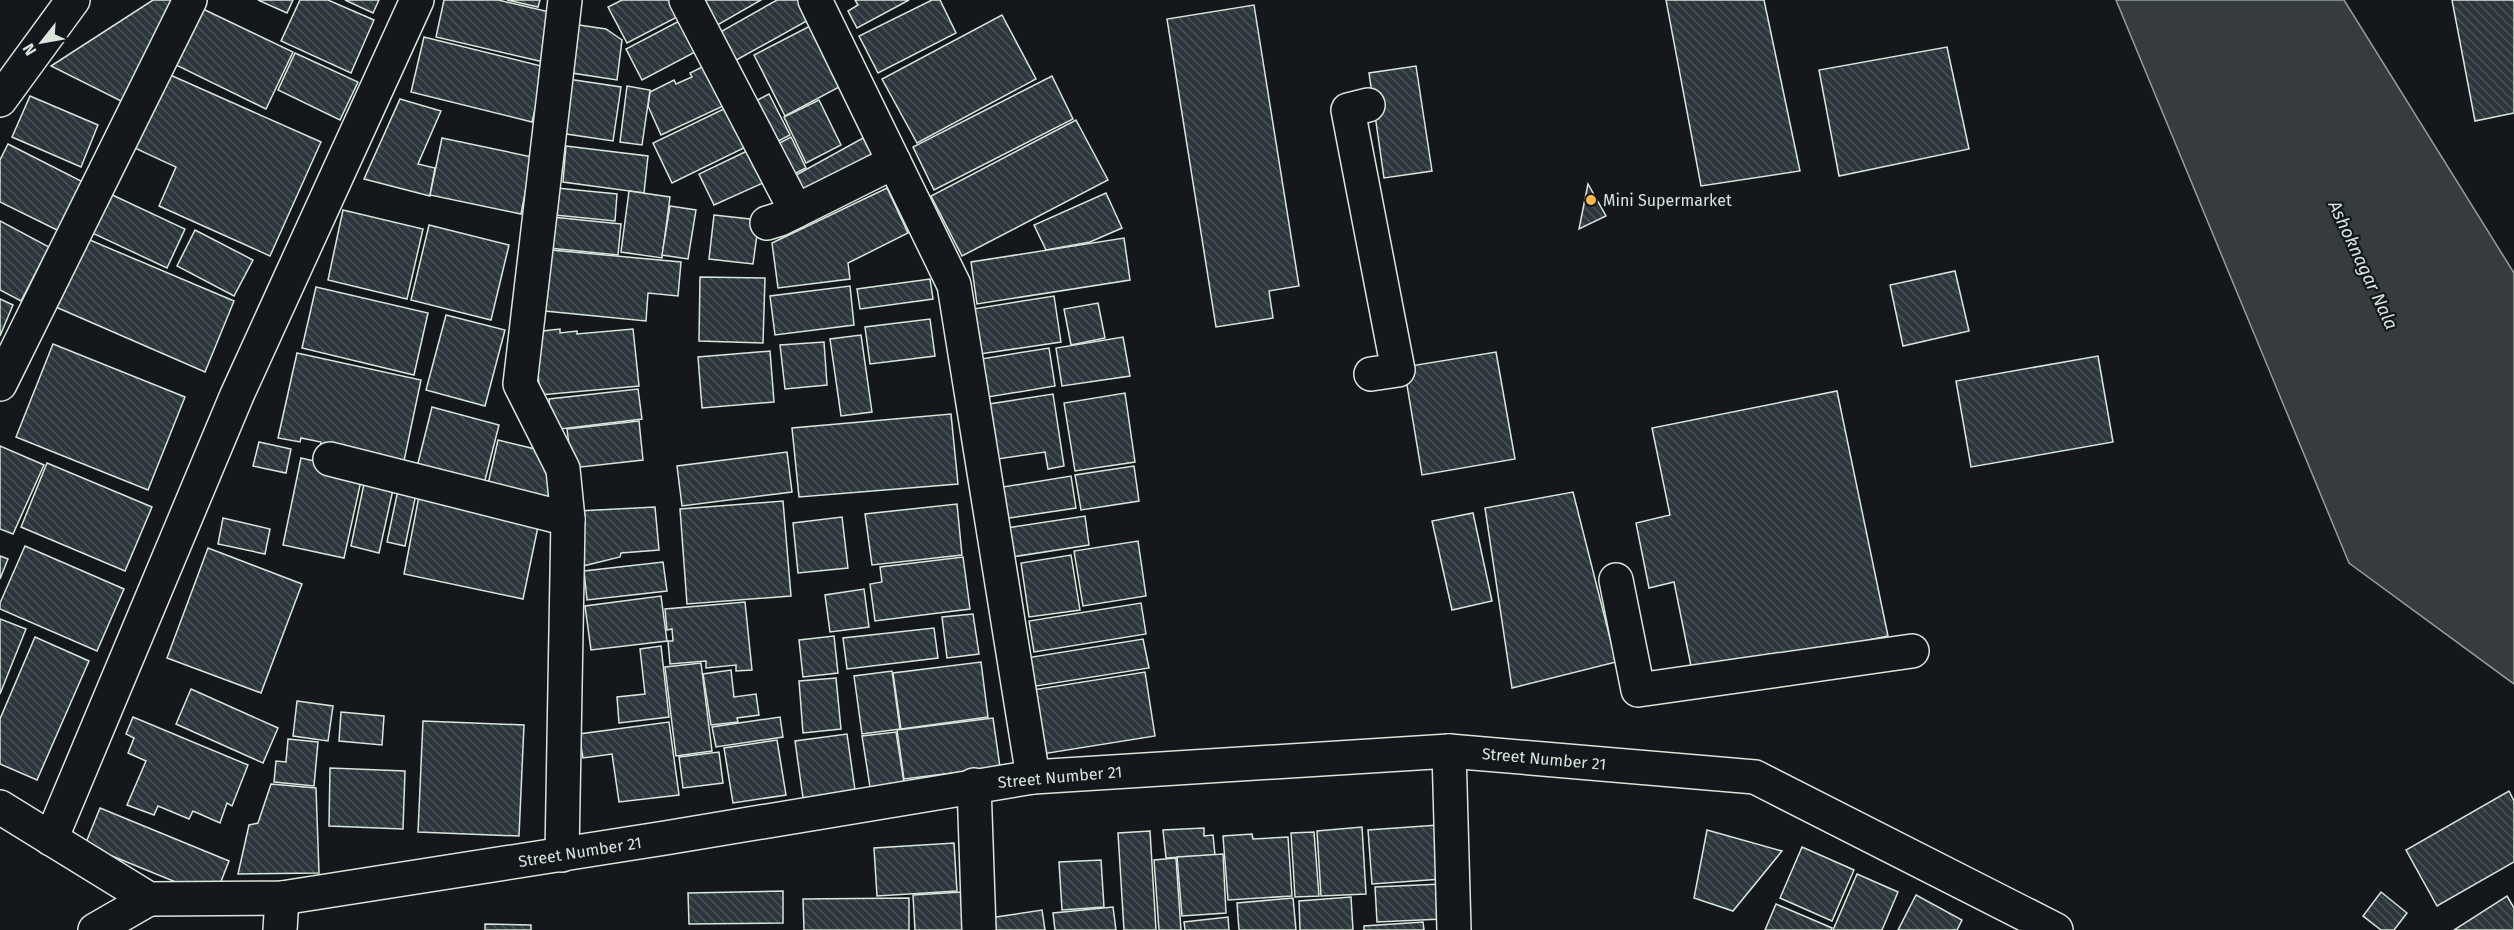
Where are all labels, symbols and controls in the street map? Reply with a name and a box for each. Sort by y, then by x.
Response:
north arrow [12,12,72,72]
text: N [19,40,40,59]
place label: Mini Supermarket [1603,191,1732,210]
marker: Mini Supermarket [1584,193,1598,207]
water label: Ashoknagar Nala [2323,196,2403,333]
street label: Street Number 21 [1481,744,1607,774]
street label: Street Number 21 [997,762,1123,792]
street label: Street Number 21 [517,833,643,871]

